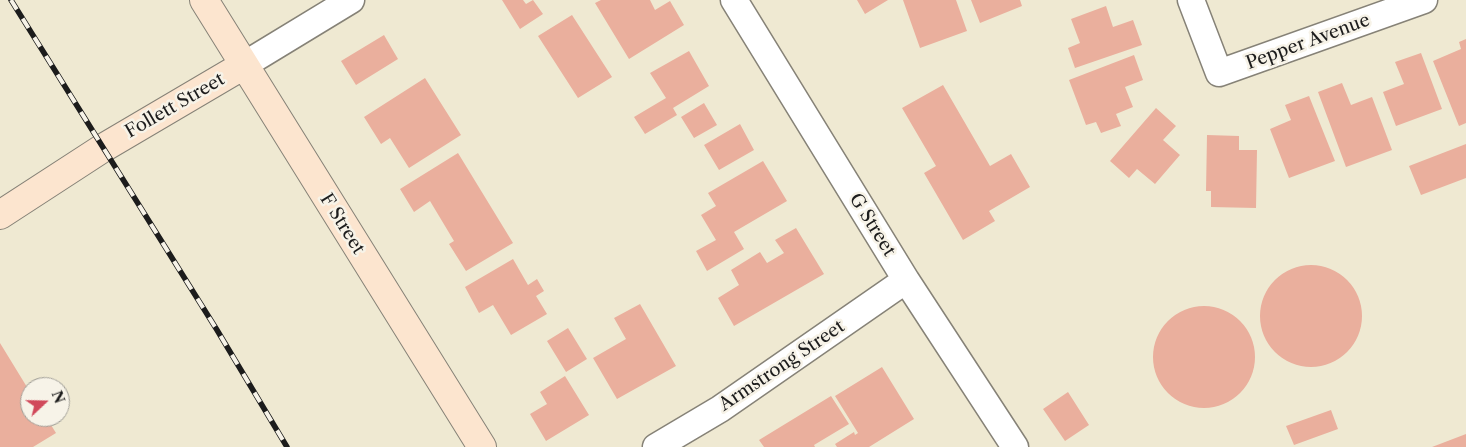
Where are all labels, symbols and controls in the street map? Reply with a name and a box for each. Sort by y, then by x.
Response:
street label: Pepper Avenue [1243,10,1373,74]
street label: Follett Street [121,69,229,143]
street label: G Street [844,189,900,261]
street label: F Street [315,190,369,258]
street label: Armstrong Street [715,316,849,416]
north arrow [20,377,70,427]
text: N [47,388,69,406]

